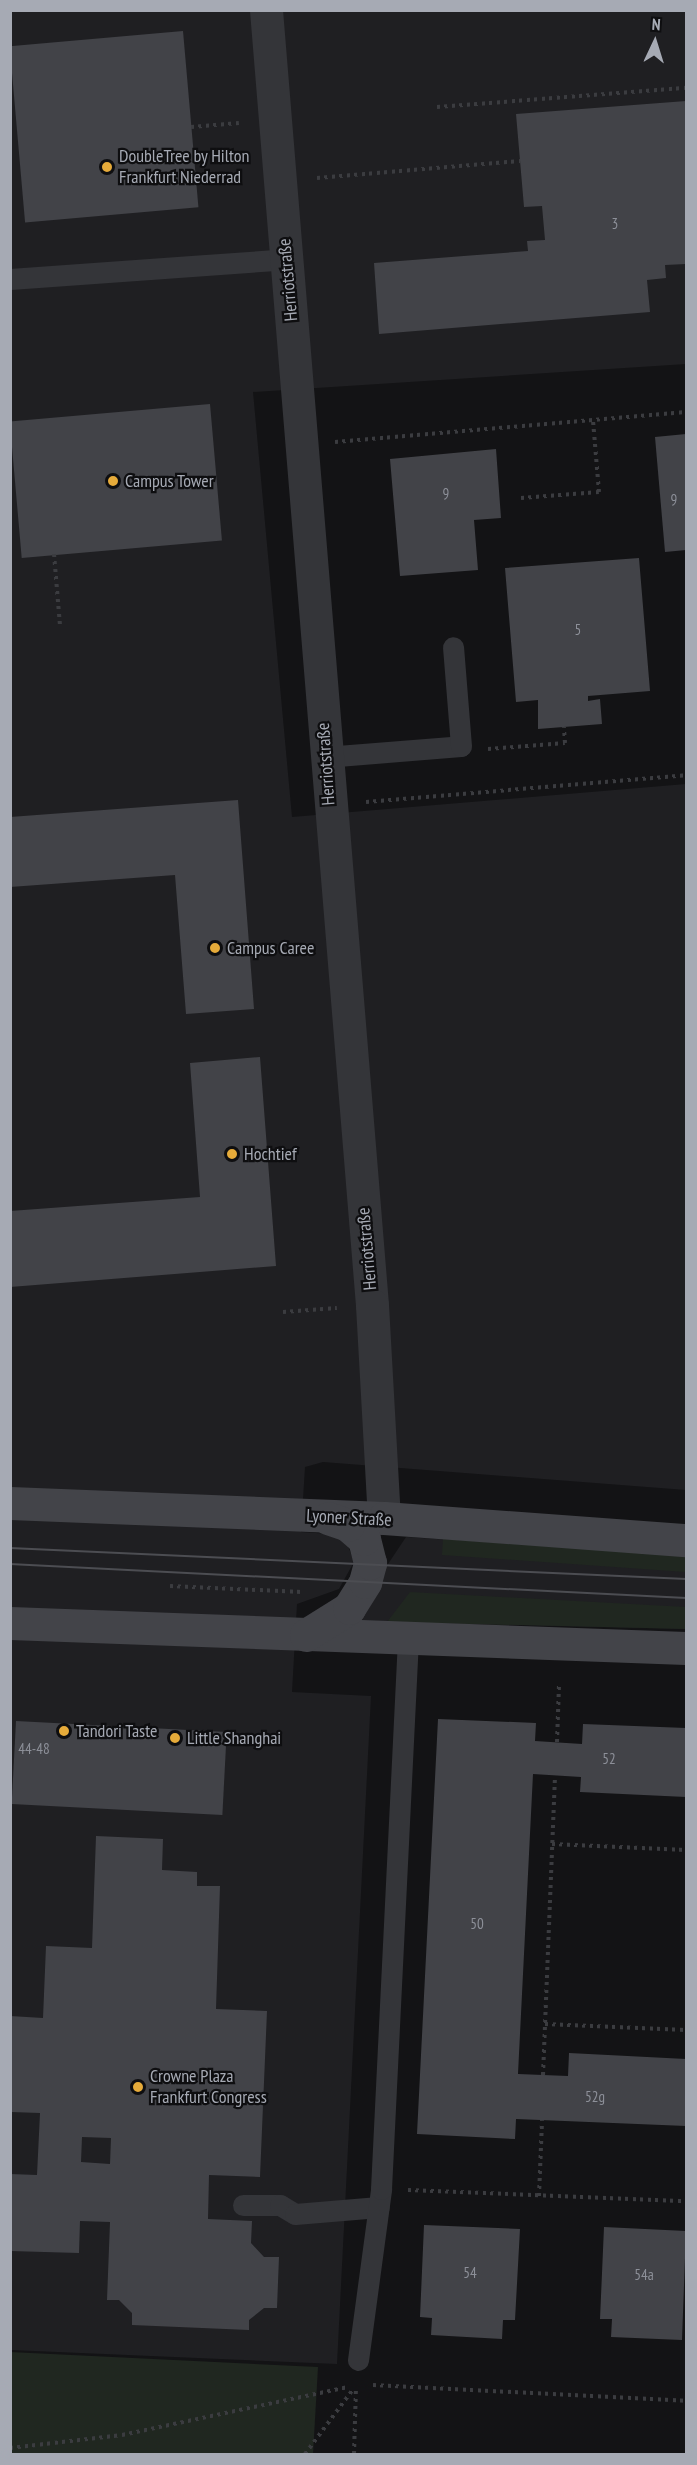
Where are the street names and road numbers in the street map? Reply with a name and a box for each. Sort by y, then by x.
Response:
street label: Herriotstraße [274,238,302,322]
street label: Herriotstraße [312,722,340,806]
street label: Herriotstraße [353,1207,381,1291]
street label: Lyoner Straße [306,1505,392,1531]

